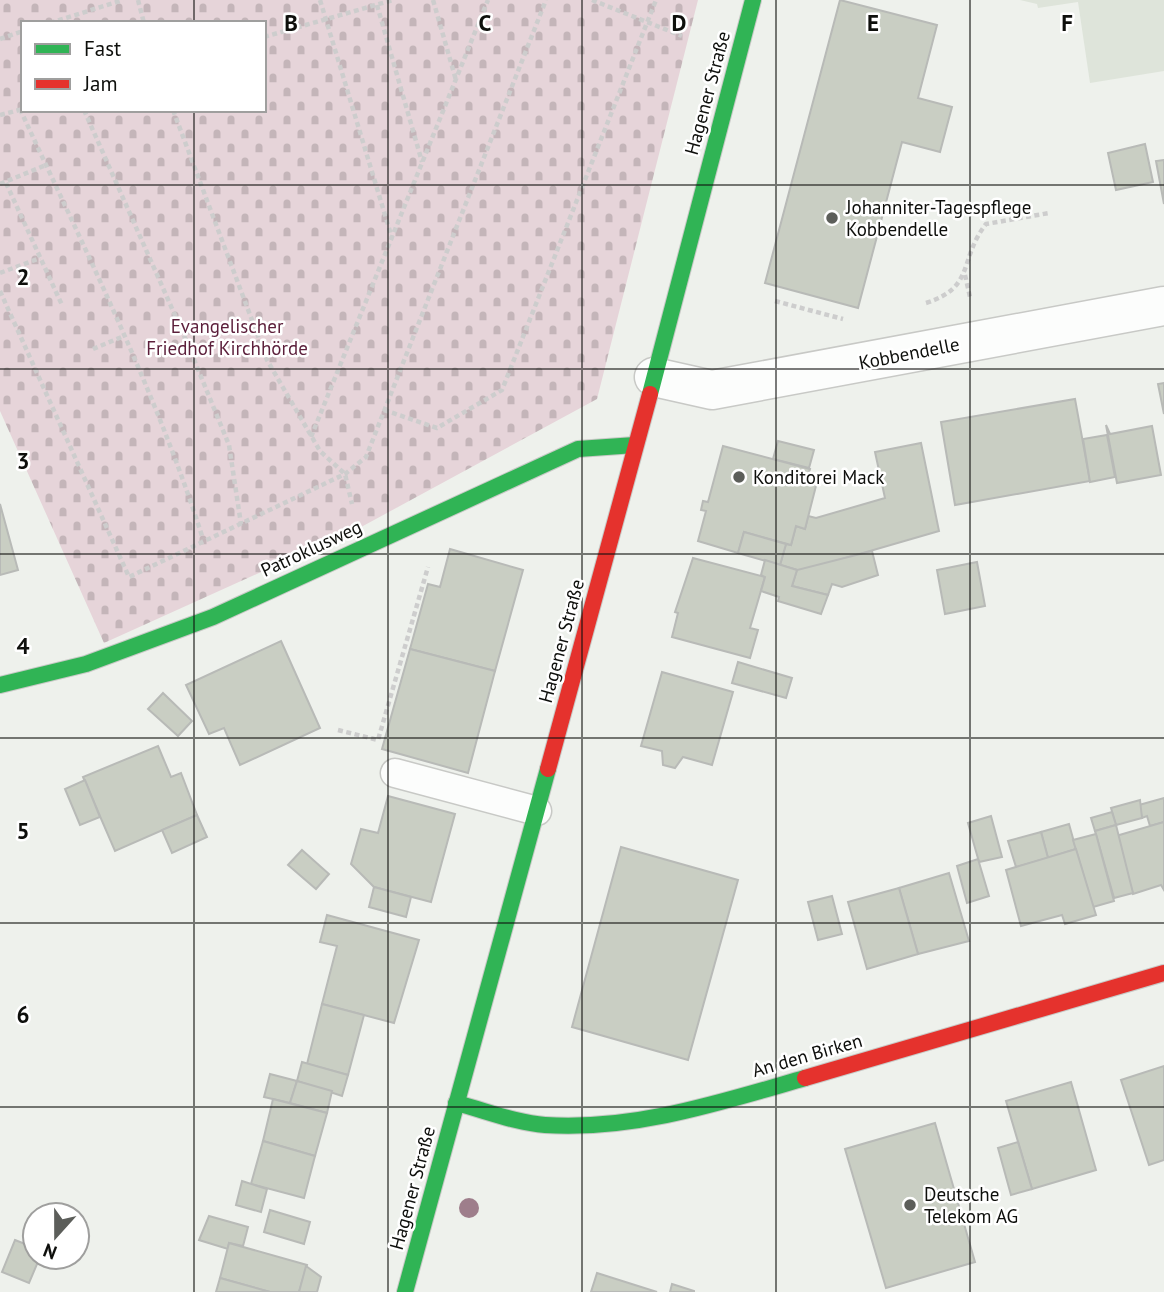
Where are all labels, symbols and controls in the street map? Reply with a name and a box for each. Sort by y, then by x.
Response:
text: B [284,8,298,37]
text: C [479,8,492,37]
text: D [672,8,686,37]
text: E [867,8,879,37]
text: F [1061,8,1073,37]
legend [21,21,266,112]
street label: Hagener Straße [679,29,735,157]
text: Fast [84,35,121,62]
text: Jam [83,70,118,97]
place label: Johanniter-Tagespflege Kobbendelle [845,195,1031,241]
marker: Johanniter-Tagespflege Kobbendelle [824,210,840,226]
text: 2 [16,262,30,291]
park label: Evangelischer Friedhof Kirchhörde [146,314,308,360]
street label: Kobbendelle [857,331,961,375]
text: 3 [16,446,30,475]
place label: Konditorei Mack [753,465,884,489]
marker: Konditorei Mack [731,469,747,485]
street label: Patroklusweg [257,514,365,582]
street label: Hagener Straße [533,577,589,705]
text: 4 [16,631,30,660]
text: 5 [16,816,30,845]
text: 6 [16,1000,30,1029]
street label: An den Birken [749,1028,865,1082]
street label: Hagener Straße [384,1124,440,1252]
place label: Deutsche Telekom AG [924,1182,1018,1228]
marker: Deutsche Telekom AG [902,1197,918,1213]
north arrow [21,1201,91,1271]
text: N [40,1238,60,1265]

